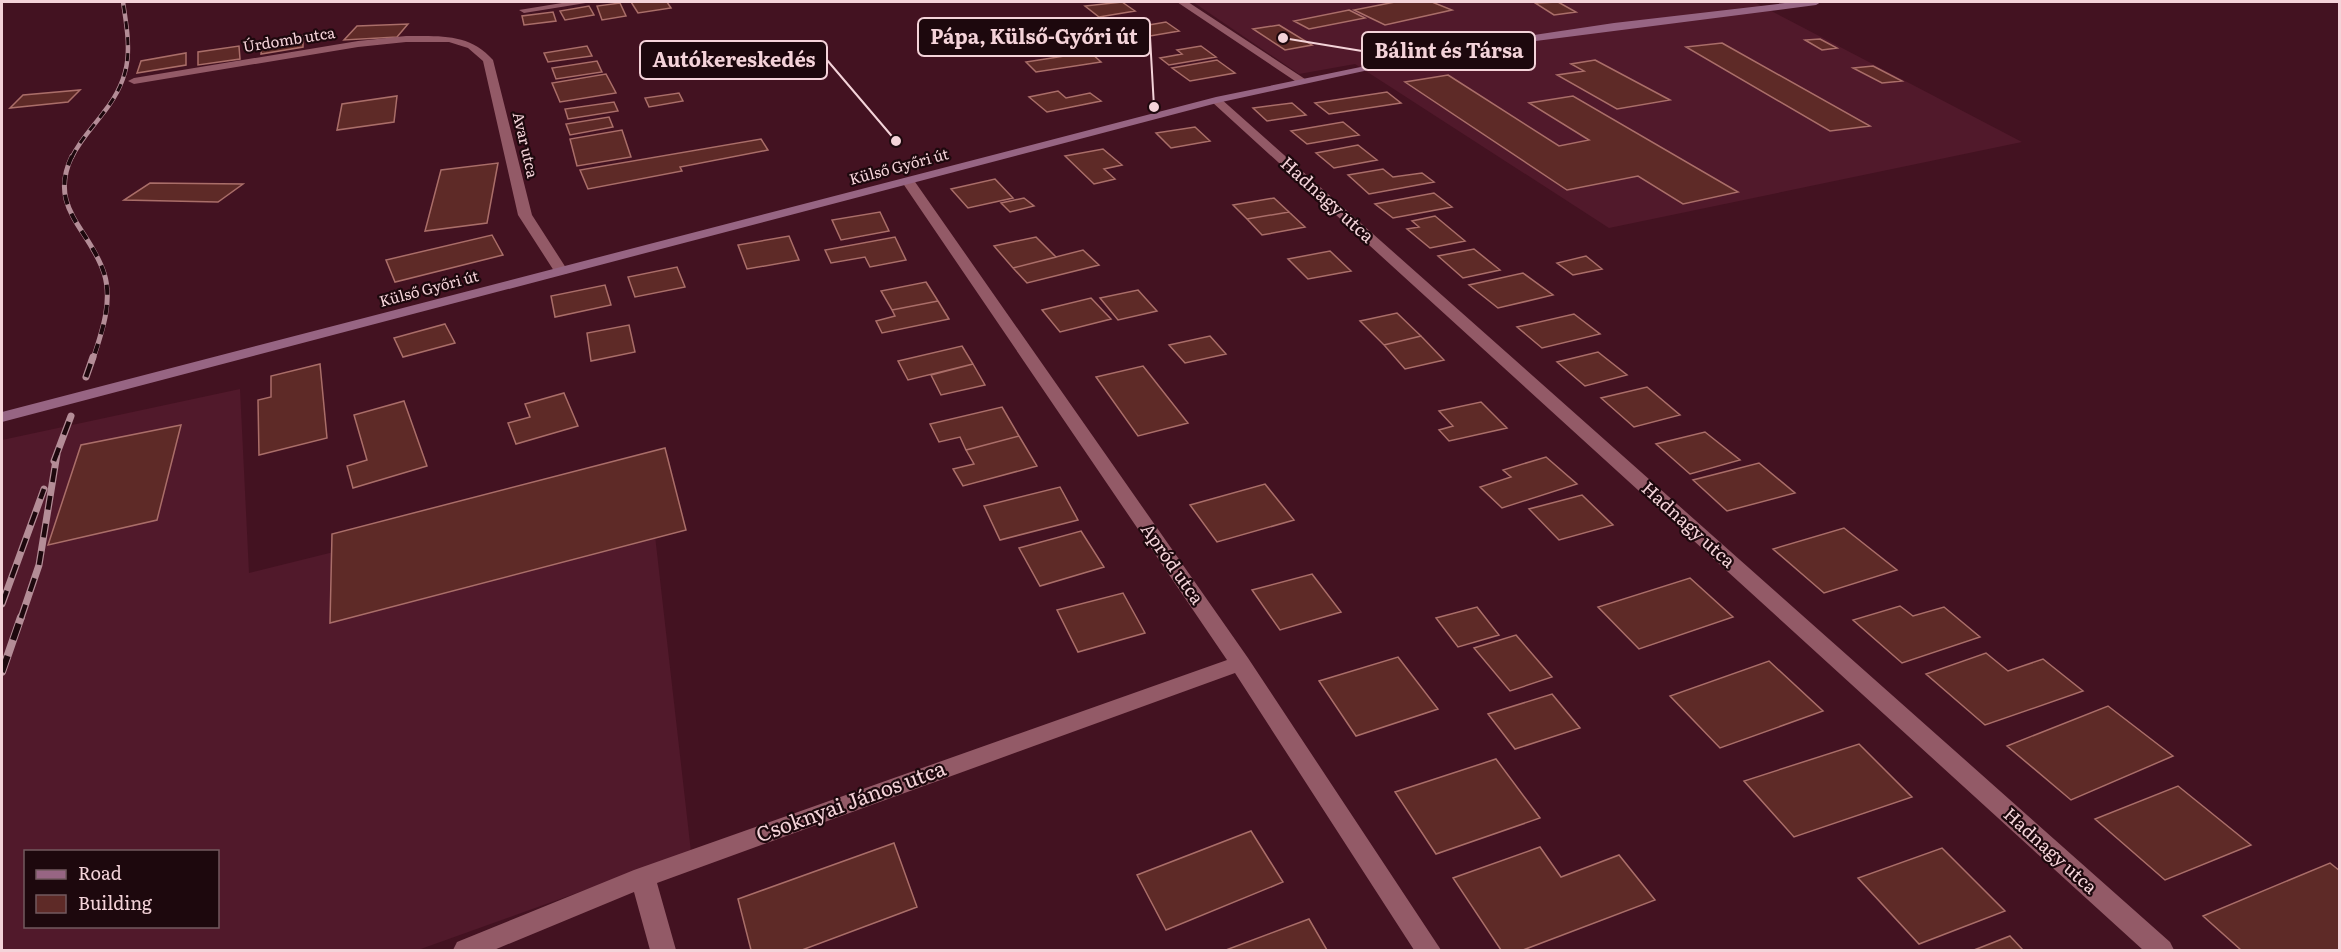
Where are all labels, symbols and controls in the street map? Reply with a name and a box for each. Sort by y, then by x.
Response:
callout: Pápa, Külső-Győri út [918,18,1150,56]
street label: Úrdomb utca [241,20,338,57]
text: Pápa, Külső-Győri út [930,20,1138,50]
callout: Bálint és Társa [1362,32,1535,70]
text: Bálint és Társa [1375,34,1524,64]
callout: Autókereskedés [640,41,827,79]
text: Autókereskedés [652,43,816,73]
street label: Avar utca [508,109,545,181]
street label: Külső Győri út [846,141,951,190]
street label: Hadnagy utca [1275,149,1381,249]
street label: Külső Győri út [376,263,481,312]
street label: Hadnagy utca [1636,474,1742,574]
street label: Apród utca [1135,517,1211,610]
street label: Csoknyai János utca [751,751,950,848]
street label: Hadnagy utca [1998,800,2104,900]
legend [24,850,219,928]
text: Road [78,859,122,886]
text: Building [78,889,153,916]

